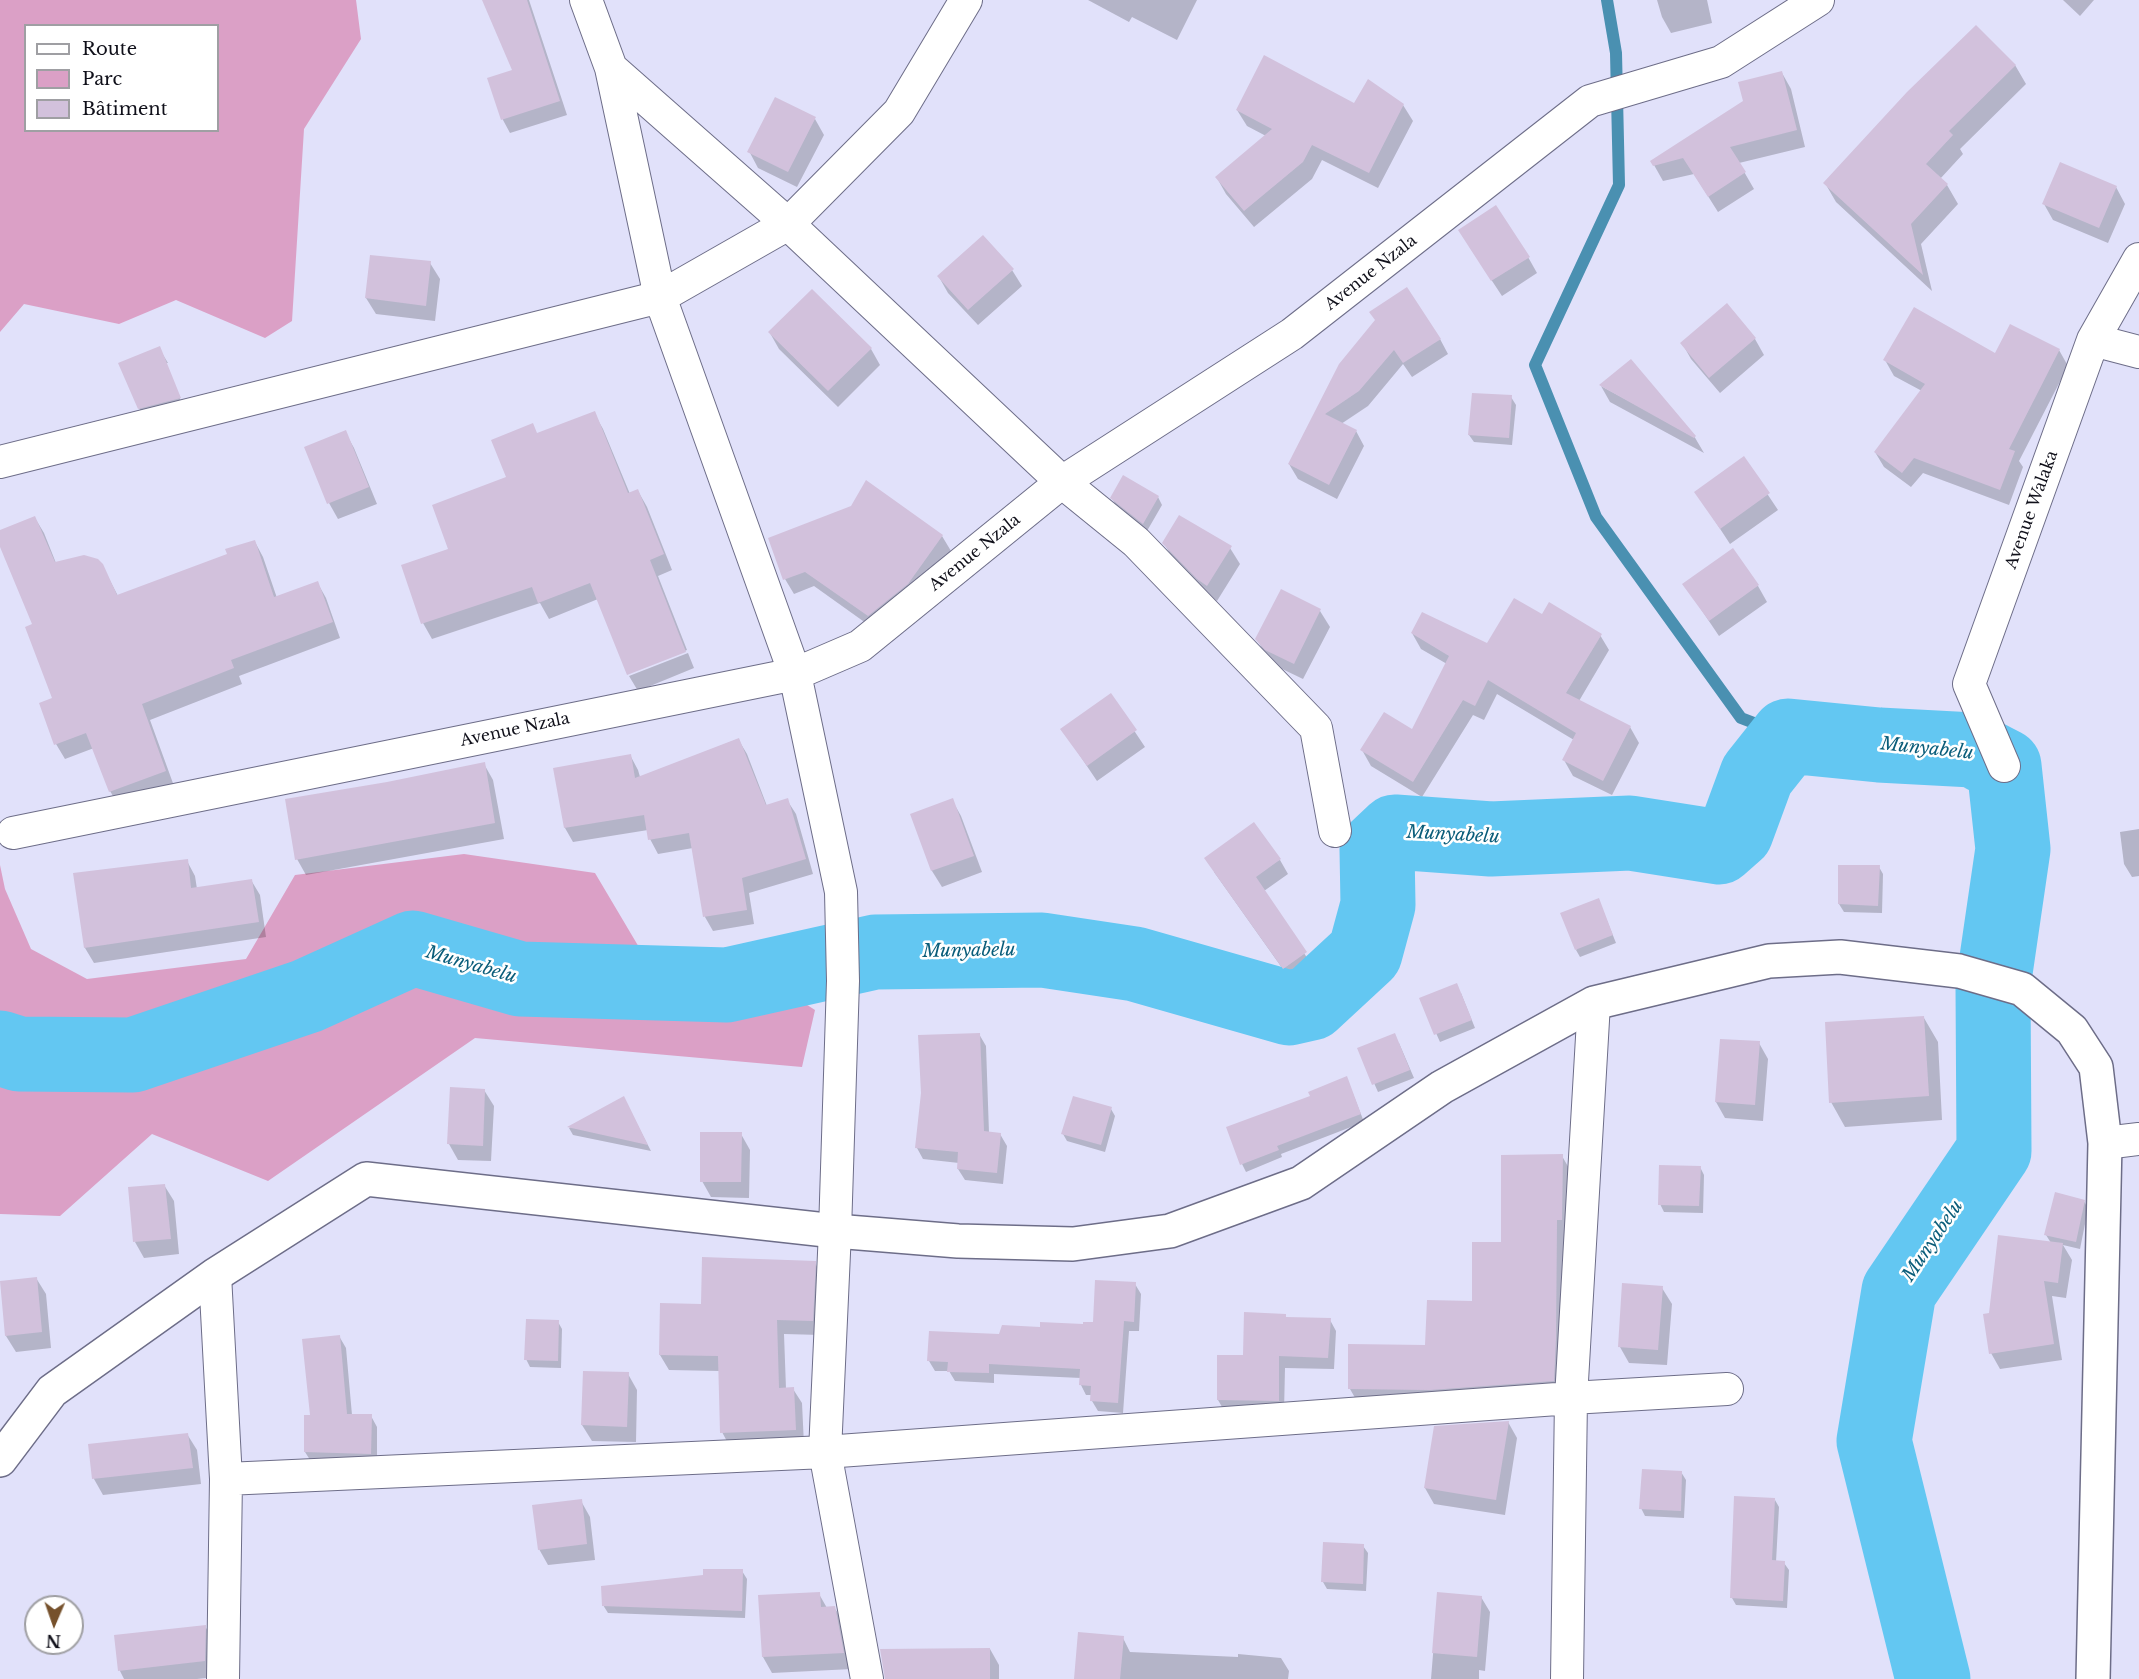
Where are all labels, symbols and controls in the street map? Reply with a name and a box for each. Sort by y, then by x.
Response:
legend [24,24,219,132]
text: Route [82,38,137,60]
text: Parc [82,68,122,90]
text: Bâtiment [82,98,168,120]
street label: Avenue Nzala [1321,231,1421,315]
street label: Avenue Walaka [2002,448,2062,572]
street label: Avenue Nzala [926,511,1024,595]
street label: Avenue Nzala [459,709,571,751]
water label: Munyabelu [1879,733,1975,765]
water label: Munyabelu [1406,822,1500,848]
water label: Munyabelu [922,939,1016,963]
water label: Munyabelu [423,942,519,988]
water label: Munyabelu [1898,1196,1968,1286]
north arrow [24,1595,84,1655]
text: N [46,1631,61,1651]

